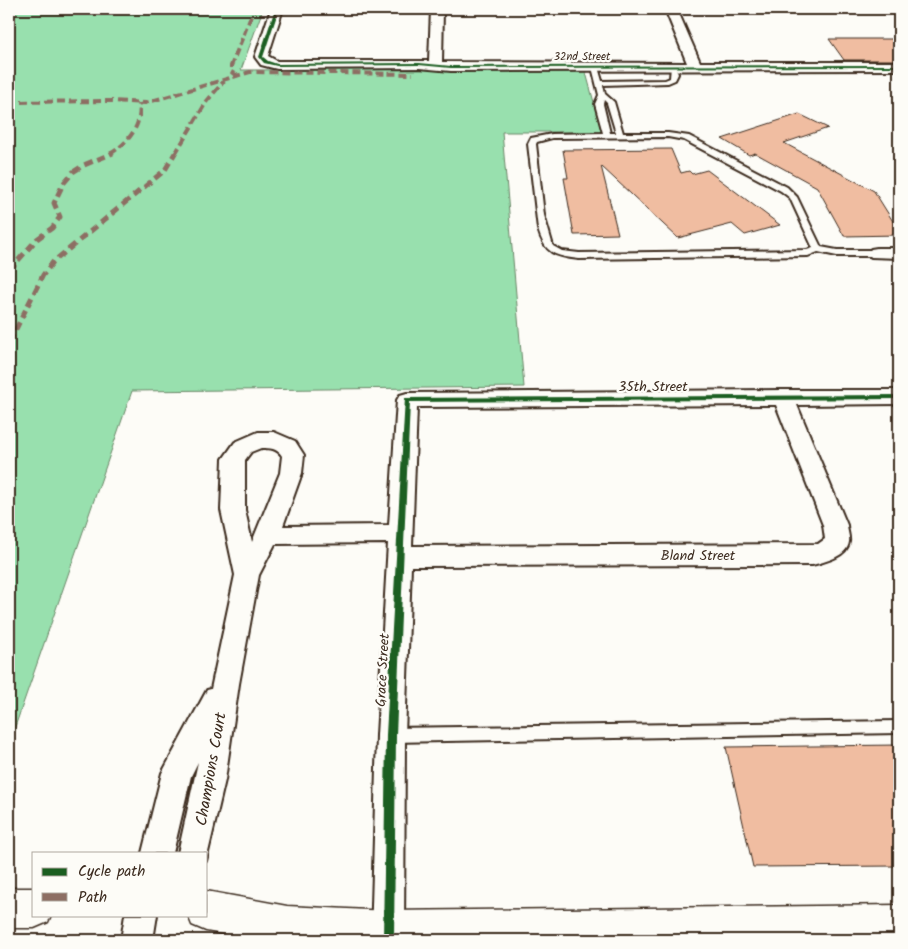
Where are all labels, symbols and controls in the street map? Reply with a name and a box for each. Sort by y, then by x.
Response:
street label: 32nd Street [554,48,611,66]
street label: 35th Street [618,376,688,398]
street label: Bland Street [661,545,736,567]
street label: Grace Street [370,632,396,707]
street label: Champions Court [189,710,234,828]
legend [32,852,208,916]
text: Cycle path [78,860,145,884]
text: Path [78,886,107,910]

